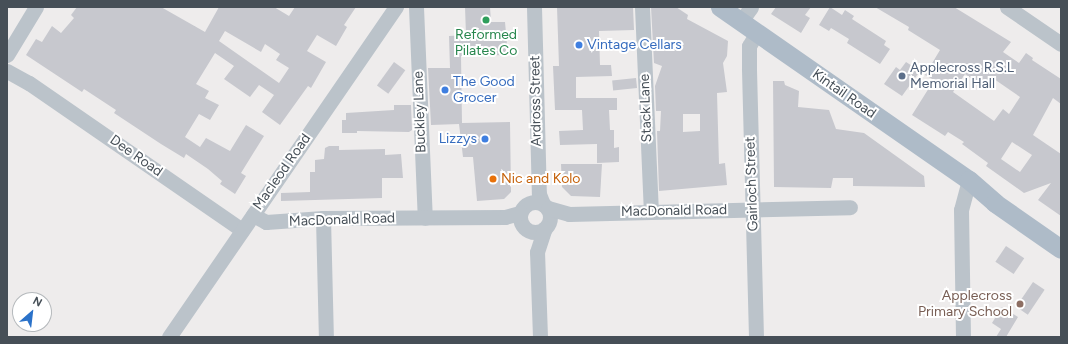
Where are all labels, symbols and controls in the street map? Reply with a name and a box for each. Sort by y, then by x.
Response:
marker: Reformed Pilates Co [481,15,491,25]
place label: Reformed Pilates Co [455,27,517,60]
place label: Vintage Cellars [587,37,682,53]
marker: Vintage Cellars [574,40,584,50]
street label: Ardross Street [527,55,545,147]
place label: Applecross R.S.L Memorial Hall [910,60,1014,92]
street label: Kintail Road [809,66,879,122]
street label: Buckley Lane [410,71,430,153]
marker: Applecross R.S.L Memorial Hall [897,71,907,81]
street label: Stack Lane [636,73,656,143]
place label: The Good Grocer [453,74,515,106]
marker: The Good Grocer [440,85,450,95]
street label: Macleod Road [250,131,314,213]
place label: Lizzys [439,131,477,147]
street label: Dee Road [106,132,166,180]
marker: Lizzys [480,134,490,144]
street label: Gairloch Street [742,136,762,232]
place label: Nic and Kolo [501,171,580,187]
marker: Nic and Kolo [488,174,498,184]
street label: MacDonald Road [621,202,727,220]
street label: MacDonald Road [289,210,395,230]
place label: Applecross Primary School [918,288,1012,320]
north arrow [12,292,52,332]
text: N [31,294,44,310]
marker: Applecross Primary School [1015,299,1025,309]

